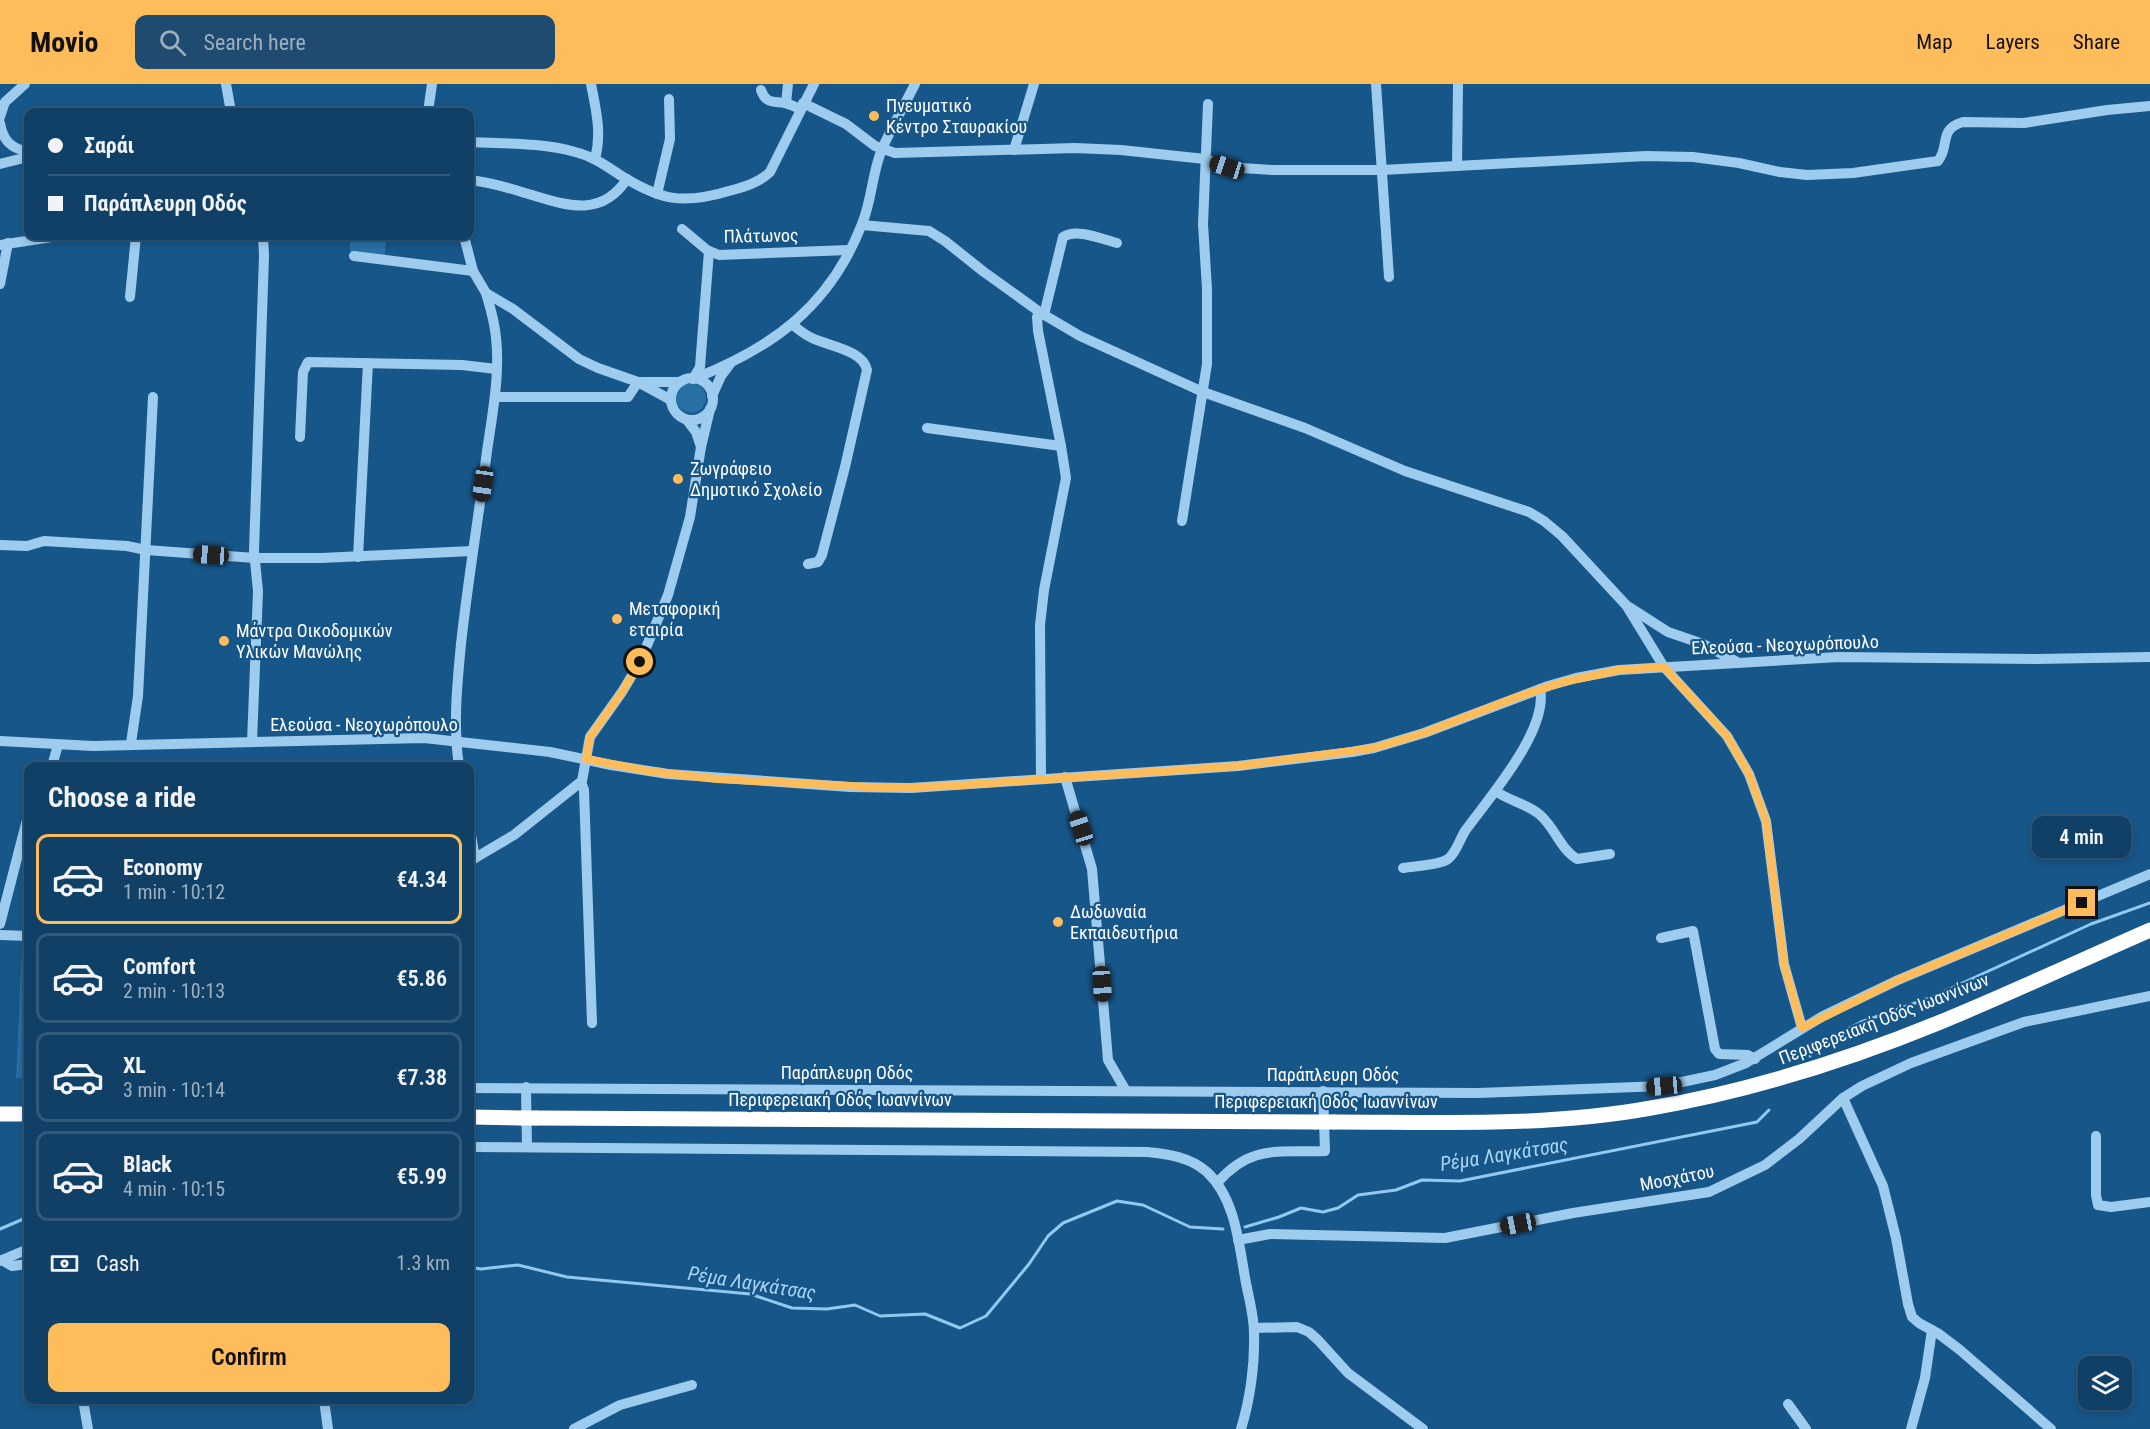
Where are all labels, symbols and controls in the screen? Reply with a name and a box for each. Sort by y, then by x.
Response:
search box [135,15,555,69]
text: Movio [30,26,99,59]
icon: search [156,26,189,59]
text: Search here [204,30,306,55]
text: Map [1916,30,1953,54]
text: Layers [1986,30,2040,54]
text: Share [2073,30,2120,54]
place label: Πνευματικό Κέντρο Σταυρακίου [886,95,1027,137]
marker: Πνευματικό Κέντρο Σταυρακίου [867,109,881,123]
text: Σαράι [84,133,135,158]
car [1207,153,1247,181]
text: Παράπλευρη Οδός [84,191,247,216]
street label: Πλάτωνος [723,224,799,247]
place label: Ζωγράφειο Δημοτικό Σχολείο [690,458,822,500]
car [472,465,494,503]
marker: Ζωγράφειο Δημοτικό Σχολείο [671,472,685,486]
car [192,545,230,565]
place label: Μεταφορική εταιρία [629,598,720,640]
marker: Μεταφορική εταιρία [610,612,624,626]
place label: Μάντρα Οικοδομικών Υλικών Μανώλης [236,620,393,662]
street label: Ελεούσα - Νεοχωρόπουλο [1691,631,1879,658]
marker: Μάντρα Οικοδομικών Υλικών Μανώλης [217,634,231,648]
route start [626,648,653,675]
street label: Ελεούσα - Νεοχωρόπουλο [270,714,458,735]
text: Choose a ride [48,782,196,814]
car [1067,808,1095,848]
callout: 4 min [2032,816,2132,858]
text: 4 min [2059,825,2104,849]
icon: car [51,852,105,906]
text: Economy [123,855,203,880]
text: €4.34 [396,867,447,892]
text: 1 min · 10:12 [123,880,225,904]
route end [2068,889,2095,916]
place label: Δωδωναία Εκπαιδευτήρια [1070,901,1178,943]
marker: Δωδωναία Εκπαιδευτήρια [1051,915,1065,929]
icon: car [51,951,105,1005]
text: Comfort [123,954,196,979]
car [1092,965,1112,1003]
text: €5.86 [396,966,447,991]
street label: Περιφερειακή Οδός Ιωαννίνων [1776,969,1992,1068]
text: 2 min · 10:13 [123,979,225,1003]
icon: car [51,1050,105,1104]
text: XL [123,1053,146,1078]
street label: Παράπλευρη Οδός [781,1062,913,1083]
street label: Παράπλευρη Οδός [1267,1064,1399,1085]
text: €7.38 [396,1065,447,1090]
car [1645,1075,1683,1097]
text: 3 min · 10:14 [123,1078,225,1102]
street label: Περιφερειακή Οδός Ιωαννίνων [728,1089,952,1110]
street label: Περιφερειακή Οδός Ιωαννίνων [1214,1091,1438,1112]
water label: Ρέμα Λαγκάτσας [1438,1132,1570,1176]
icon: car [51,1149,105,1203]
text: Black [123,1152,172,1177]
street label: Μοσχάτου [1638,1160,1716,1195]
text: €5.99 [396,1164,447,1189]
text: 4 min · 10:15 [123,1177,225,1201]
car [1499,1212,1537,1236]
icon: cash [48,1247,81,1280]
text: Cash [96,1251,140,1276]
text: 1.3 km [396,1251,450,1275]
water label: Ρέμα Λαγκάτσας [686,1261,818,1305]
button: Confirm [48,1323,450,1392]
map controls [2078,1356,2132,1410]
button: layers [2078,1356,2132,1410]

